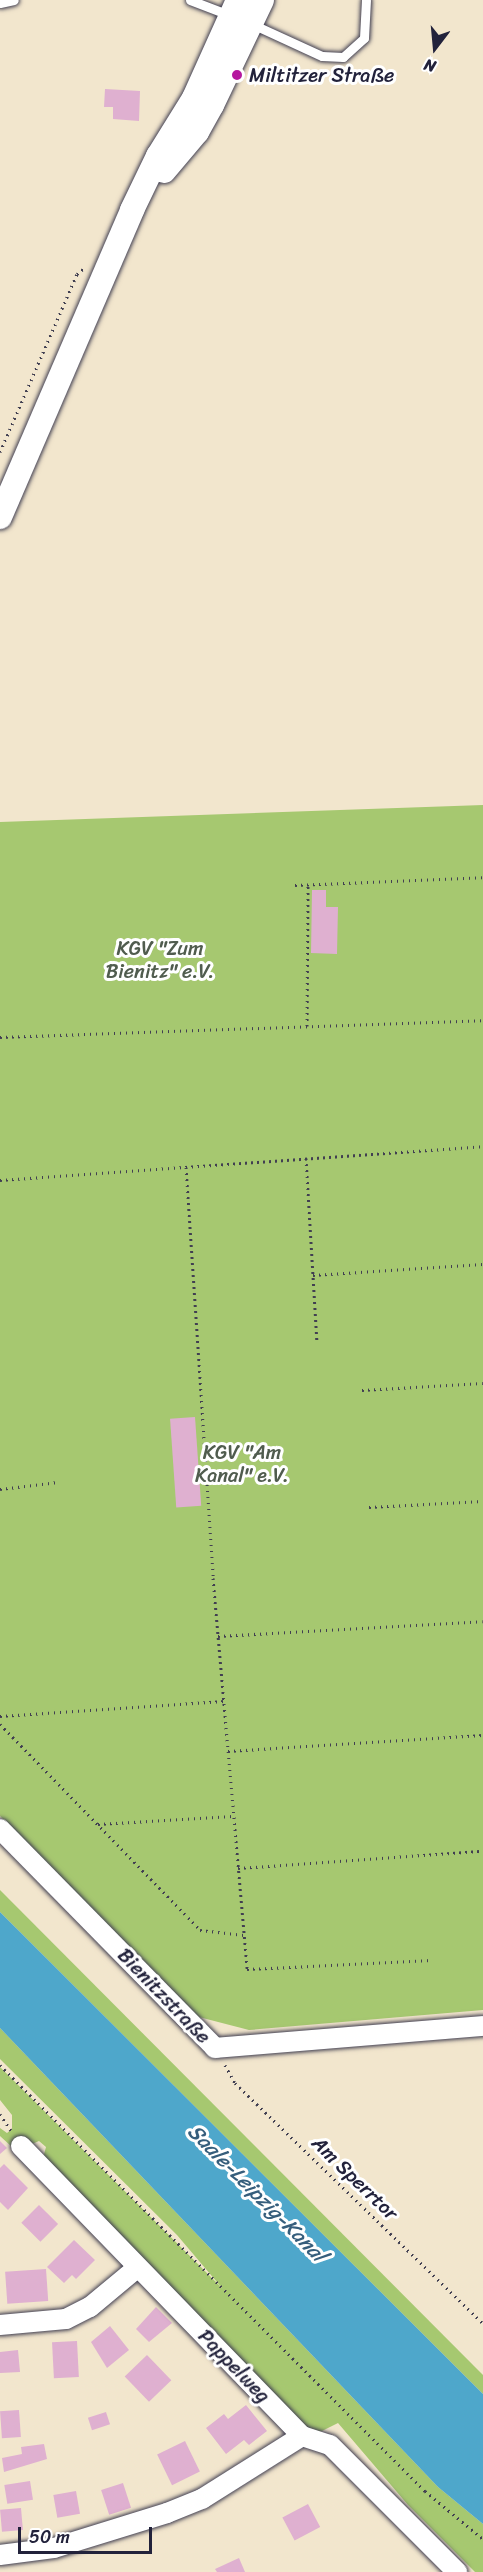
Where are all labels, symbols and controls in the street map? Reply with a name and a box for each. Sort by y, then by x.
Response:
north arrow [405,18,465,78]
text: N [421,50,439,81]
place label: Miltitzer Straße [249,63,395,87]
marker: Miltitzer Straße [230,68,244,82]
park label: KGV "Zum Bienitz" e.V. [106,937,214,984]
park label: KGV "Am Kanal" e.V. [195,1440,289,1487]
street label: Bienitzstraße [113,1943,215,2049]
water label: Saale-Leipzig-Kanal [183,2119,331,2267]
street label: Am Sperrtor [307,2131,403,2225]
street label: Pappelweg [193,2324,275,2408]
scale bar [21,2515,154,2553]
text: 50 m [29,2521,70,2553]

